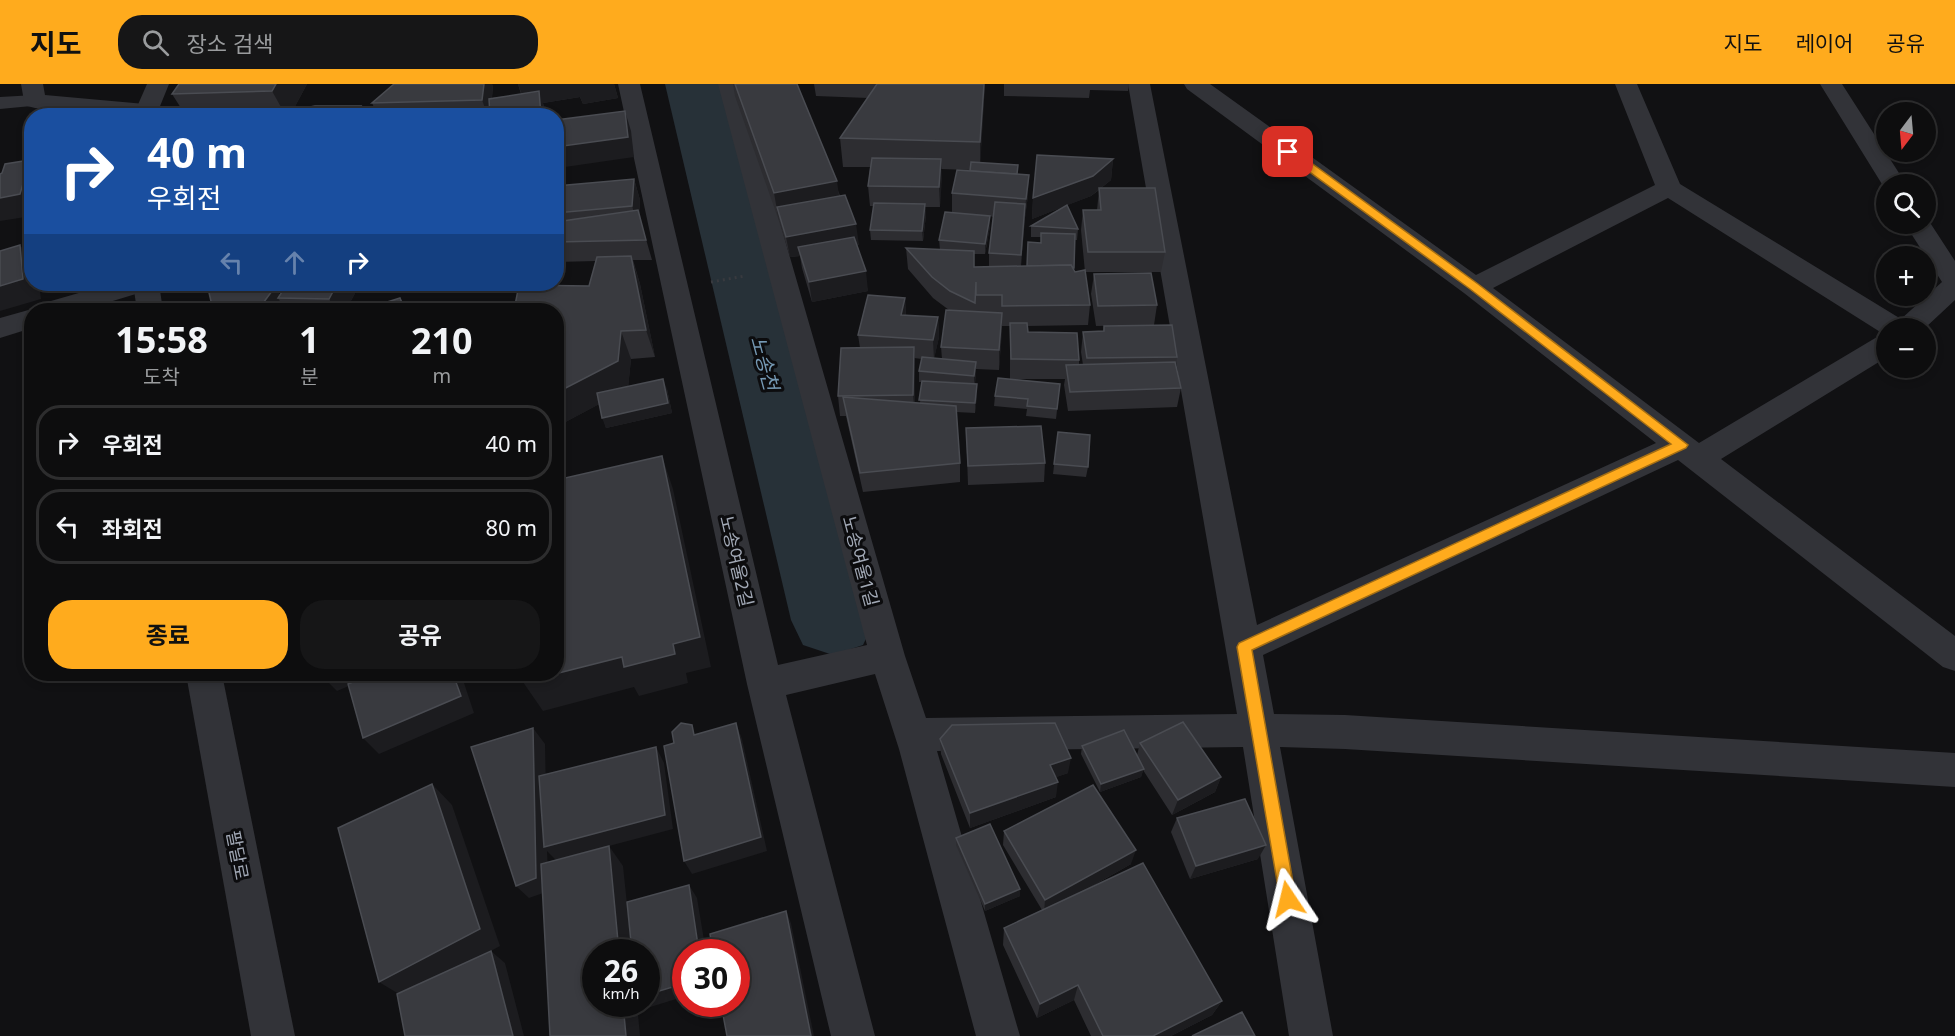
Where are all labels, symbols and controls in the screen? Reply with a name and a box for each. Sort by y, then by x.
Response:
search box [118,15,538,69]
text: 지도 [30,24,82,62]
icon: search [139,26,172,59]
text: 장소 검색 [187,28,273,58]
text: 지도 [1724,29,1762,57]
text: 레이어 [1795,29,1853,57]
text: 공유 [1886,29,1925,57]
north arrow [1876,102,1936,162]
map controls [1876,102,1936,378]
text: 40 m [147,123,247,180]
pin [1262,126,1313,177]
icon: right [48,132,126,210]
icon: arrive [1271,135,1304,168]
button: search [1876,174,1936,234]
text: 우회전 [147,179,222,216]
icon: left [215,246,248,279]
icon: ahead [278,246,311,279]
icon: right [341,246,374,279]
button: + [1876,246,1936,306]
text: 15:58 [115,315,208,364]
text: 1 [299,315,320,364]
text: 210 [411,316,473,365]
button: − [1876,318,1936,378]
water label: 노송천 [745,333,786,396]
text: m [432,362,451,389]
text: 도착 [143,363,180,390]
text: 분 [300,363,319,390]
icon: right [51,426,84,459]
text: 40 m [486,428,537,458]
text: 우회전 [102,429,163,459]
icon: left [51,510,84,543]
text: 80 m [486,512,537,542]
text: 좌회전 [102,513,163,543]
street label: 노송여울2길 [715,513,759,609]
street label: 노송여울1길 [837,513,885,609]
button: 종료 [48,600,288,669]
button: 공유 [300,600,540,669]
street label: 팔달로 [221,828,255,882]
position arrow [1256,867,1320,931]
speed limit sign: 30 [672,939,750,1017]
text: 26 [604,950,638,991]
text: km/h [603,983,639,1003]

